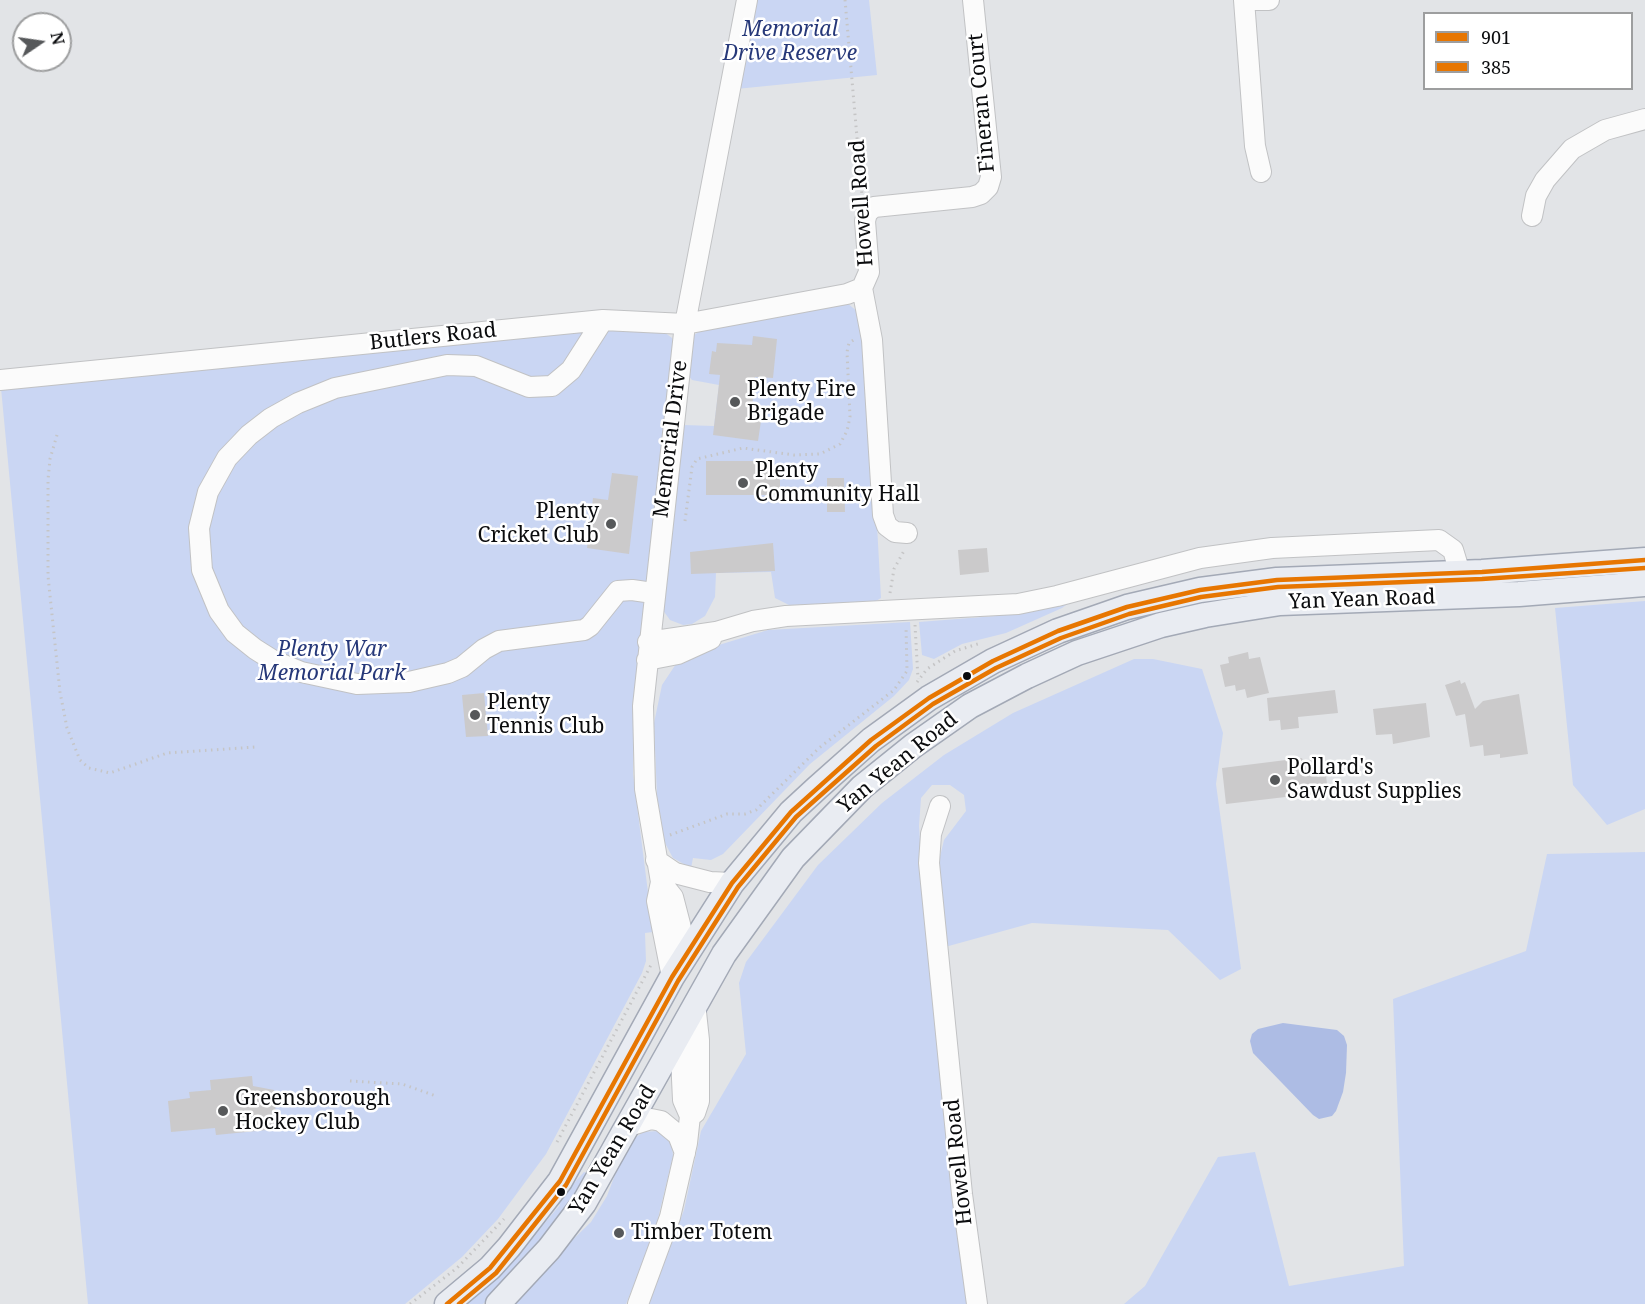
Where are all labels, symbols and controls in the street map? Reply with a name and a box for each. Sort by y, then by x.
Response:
north arrow [12,12,72,72]
legend [1423,12,1633,90]
park label: Memorial Drive Reserve [723,17,857,67]
text: 901 [1481,25,1511,49]
text: N [45,30,70,47]
street label: Fineran Court [963,32,1001,174]
text: 385 [1481,55,1511,79]
street label: Howell Road [845,139,879,267]
street label: Butlers Road [368,318,498,356]
street label: Memorial Drive [649,359,693,519]
place label: Plenty Fire Brigade [747,377,856,427]
marker: Plenty Fire Brigade [728,395,742,409]
place label: Plenty Community Hall [755,458,920,508]
marker: Plenty Community Hall [736,476,750,490]
place label: Plenty Cricket Club [478,499,599,549]
marker: Plenty Cricket Club [604,517,618,531]
street label: Yan Yean Road [1288,585,1436,615]
park label: Plenty War Memorial Park [258,637,406,687]
unlabelled marker [961,670,973,682]
place label: Plenty Tennis Club [487,690,604,740]
street label: Yan Yean Road [833,707,963,819]
marker: Plenty Tennis Club [468,708,482,722]
place label: Pollard's Sawdust Supplies [1287,755,1461,805]
marker: Pollard's Sawdust Supplies [1268,773,1282,787]
street label: Yan Yean Road [564,1080,662,1220]
place label: Greensborough Hockey Club [235,1086,390,1136]
street label: Howell Road [940,1097,978,1227]
marker: Greensborough Hockey Club [216,1104,230,1118]
unlabelled marker [555,1186,567,1198]
place label: Timber Totem [631,1220,772,1246]
marker: Timber Totem [612,1226,626,1240]

